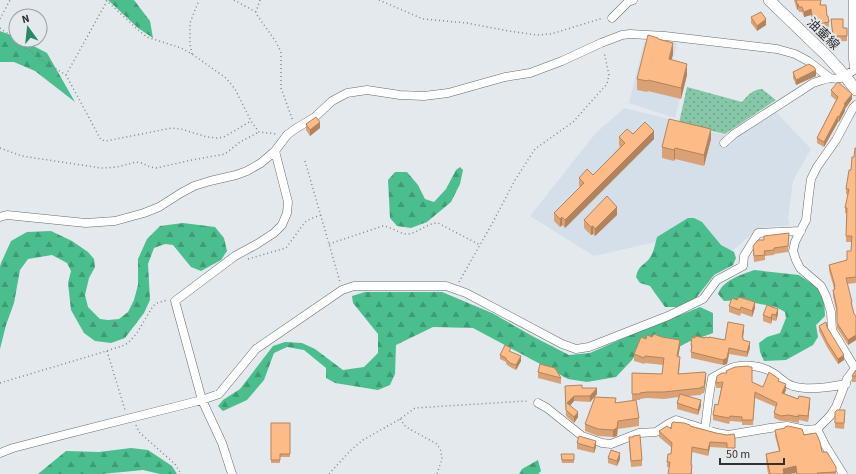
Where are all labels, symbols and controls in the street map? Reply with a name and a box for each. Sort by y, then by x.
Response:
north arrow [8,8,48,48]
text: N [20,11,31,27]
street label: 油壷線 [803,14,843,54]
scale bar [720,440,784,466]
text: 50 m [726,446,750,463]

